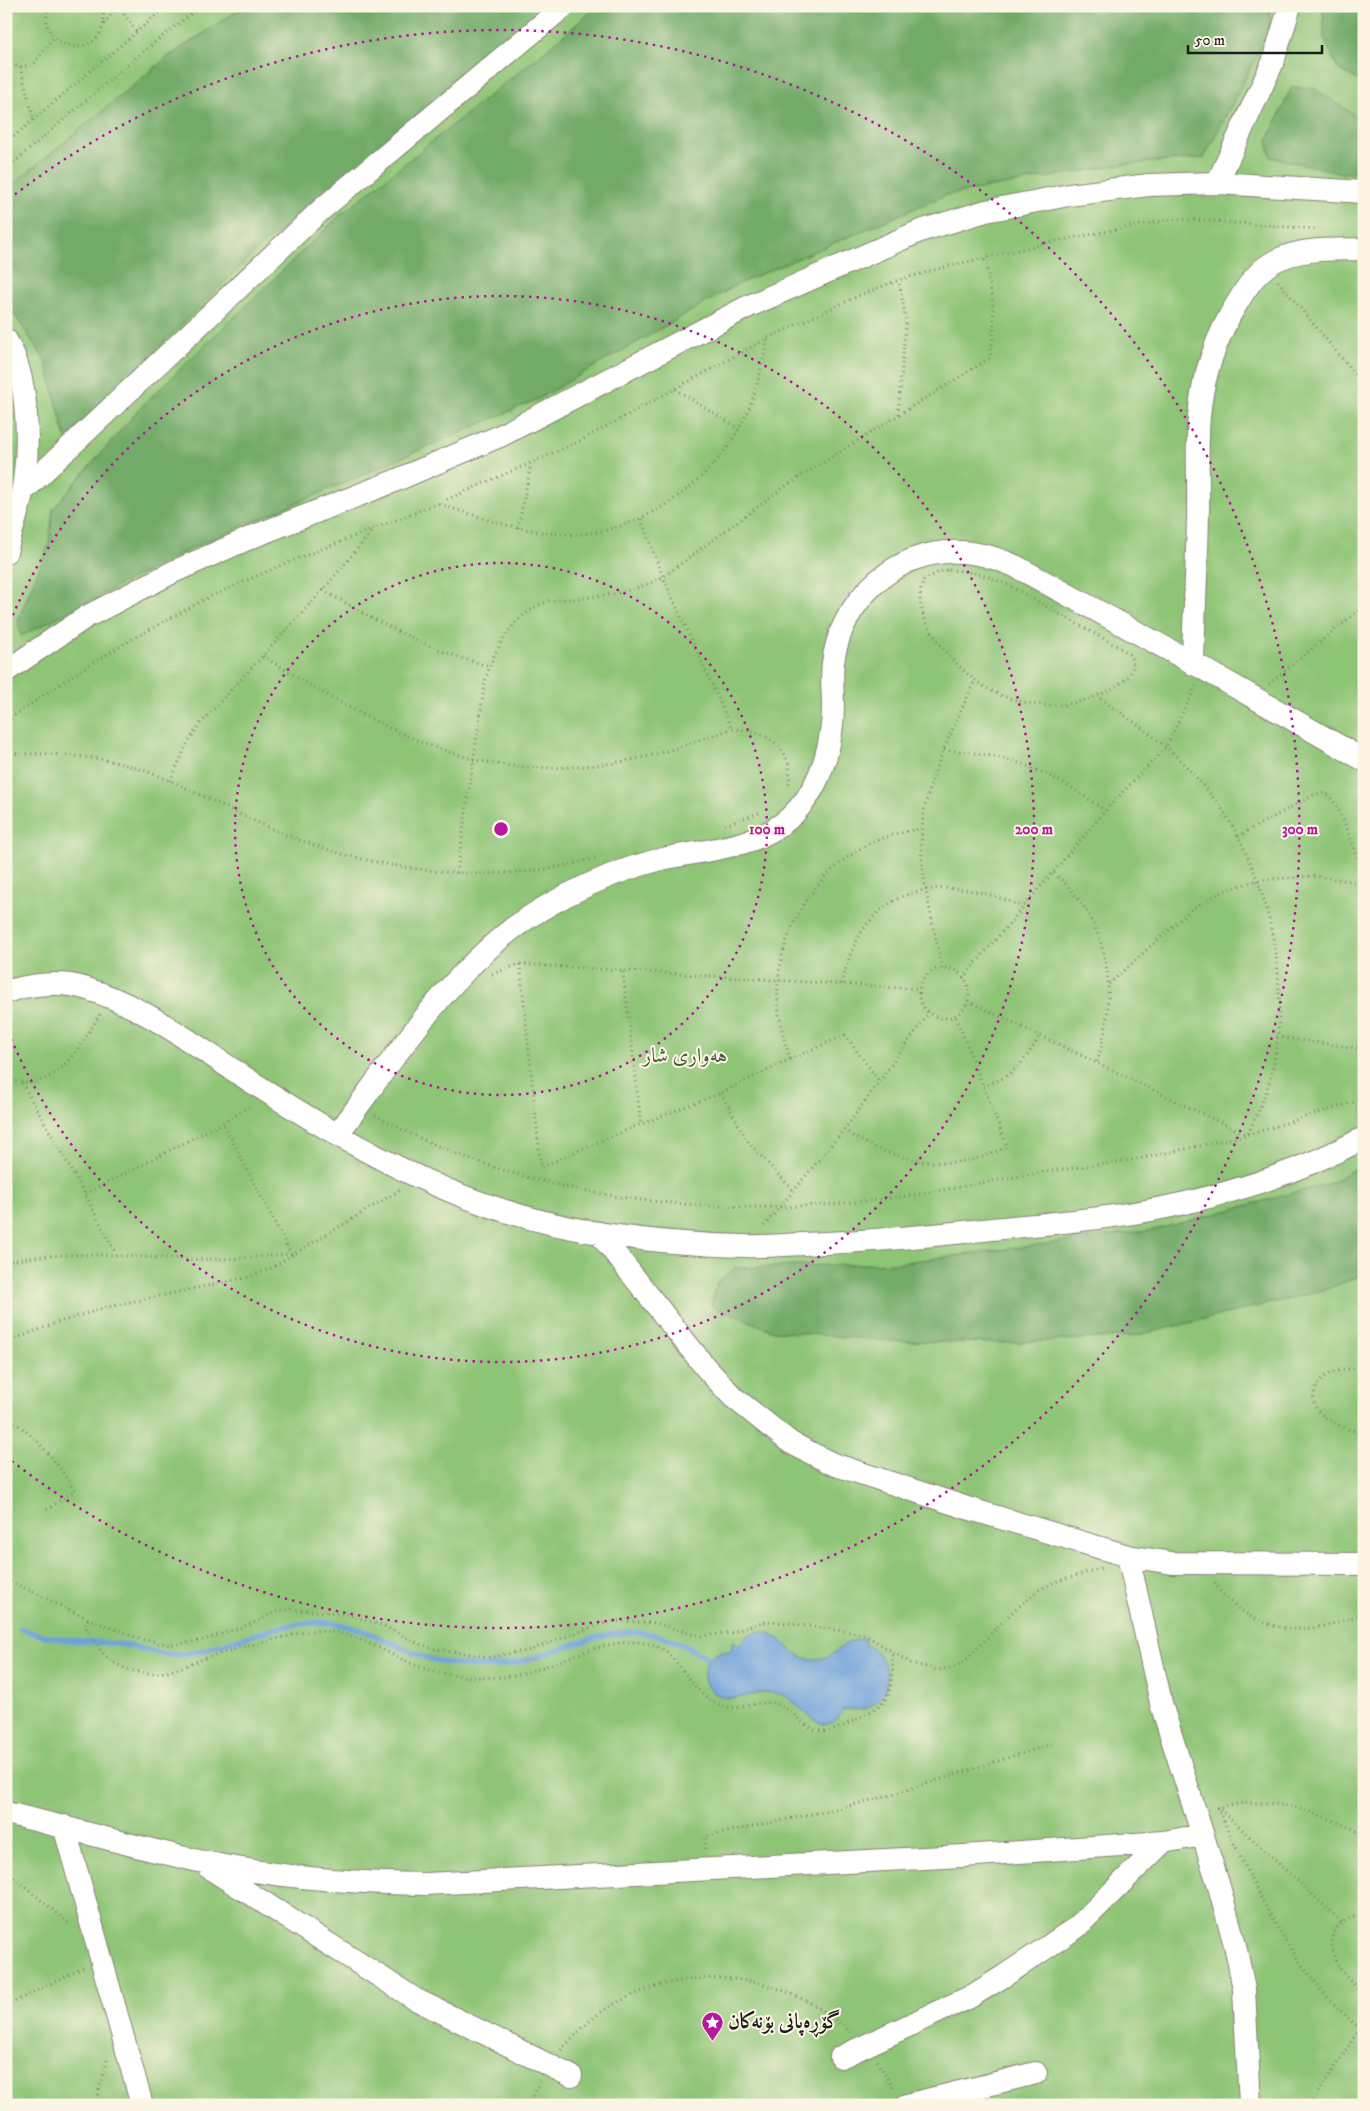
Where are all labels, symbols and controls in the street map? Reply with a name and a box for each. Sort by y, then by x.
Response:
scale bar [1188,22,1321,54]
text: 50 m [1195,31,1225,50]
centre of rings [492,820,510,838]
text: 100 m [749,820,786,839]
text: 200 m [1015,820,1054,839]
text: 300 m [1282,820,1319,839]
park label: هەواری شار [641,1043,727,1069]
place label: گۆڕەپانی بۆنەکان [728,2009,840,2038]
place icon: گۆڕەپانی بۆنەکان [700,2010,724,2041]

